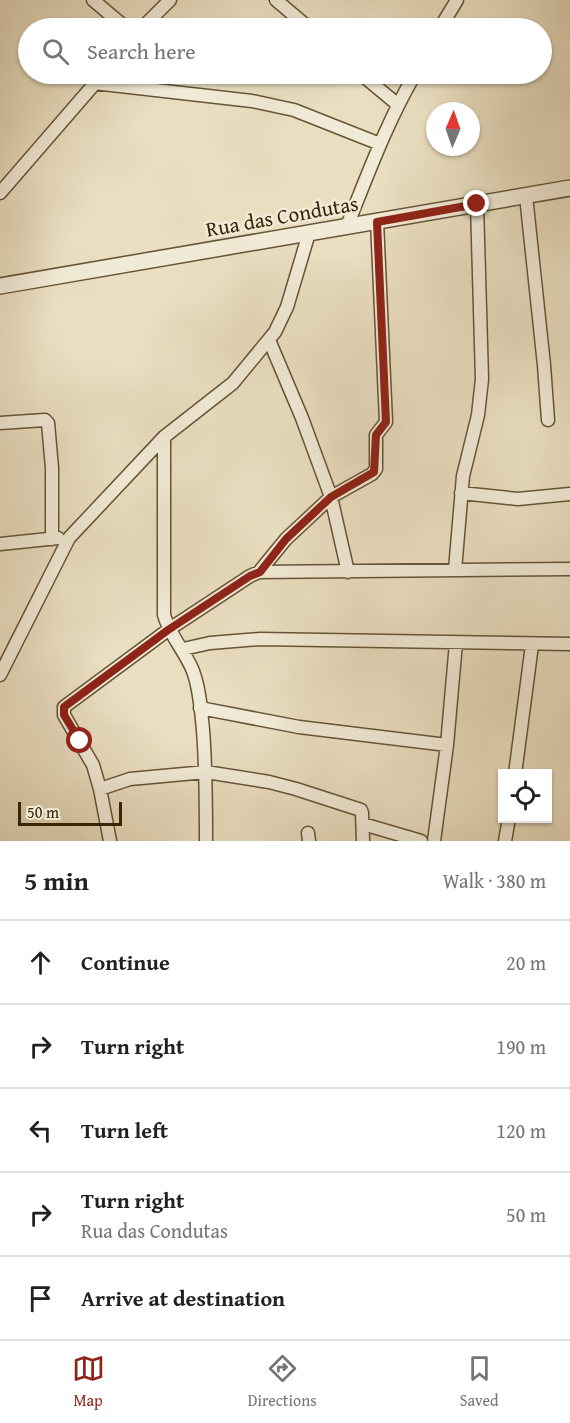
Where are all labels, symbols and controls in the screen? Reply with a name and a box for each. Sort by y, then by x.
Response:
search box [18,18,552,84]
icon: search [39,35,72,68]
text: Search here [87,35,196,67]
north arrow [426,102,480,156]
street label: Rua das Condutas [203,187,361,245]
route end [463,190,489,216]
route start [66,727,92,753]
map controls [498,769,552,823]
button: locate [498,769,552,823]
scale bar [18,799,122,826]
text: 50 m [27,800,59,824]
text: 5 min [24,861,89,900]
text: Walk · 380 m [443,866,546,895]
icon: ahead [24,946,57,979]
text: Continue [81,946,170,978]
text: 20 m [506,948,546,977]
icon: right [24,1030,57,1063]
text: Turn right [81,1030,184,1062]
text: 190 m [496,1032,546,1061]
icon: left [24,1114,57,1147]
text: Turn left [81,1114,168,1146]
text: 120 m [496,1116,546,1145]
text: Turn right [81,1184,184,1216]
icon: right [24,1198,57,1231]
text: 50 m [506,1200,546,1229]
text: Rua das Condutas [81,1216,228,1245]
icon: arrive [24,1282,57,1315]
text: Arrive at destination [81,1282,285,1314]
tab: Map [72,1352,105,1412]
tab: Directions [248,1352,317,1412]
tab: Saved [460,1352,498,1412]

